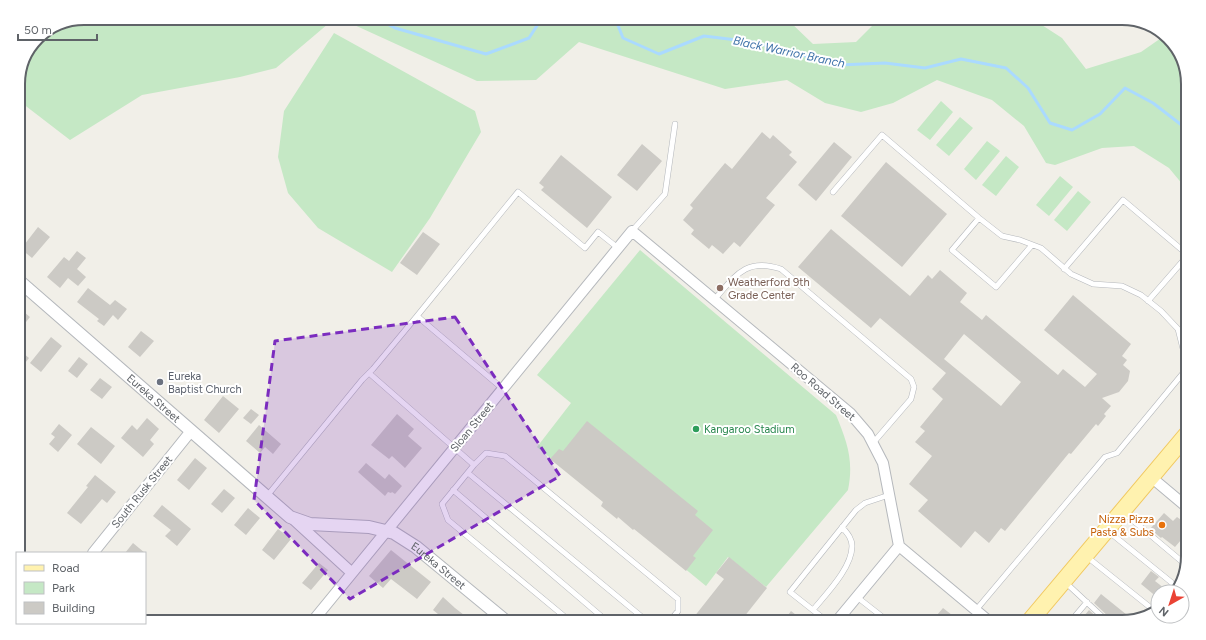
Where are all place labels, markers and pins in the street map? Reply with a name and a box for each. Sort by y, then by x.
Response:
place label: Weatherford 9th Grade Center [728,276,810,302]
marker: Weatherford 9th Grade Center [715,283,725,293]
place label: Eureka Baptist Church [168,370,242,396]
marker: Eureka Baptist Church [155,377,165,387]
place label: Kangaroo Stadium [704,423,795,436]
marker: Kangaroo Stadium [691,424,701,434]
place label: Nizza Pizza Pasta & Subs [1090,513,1154,539]
marker: Nizza Pizza Pasta & Subs [1157,520,1167,530]

